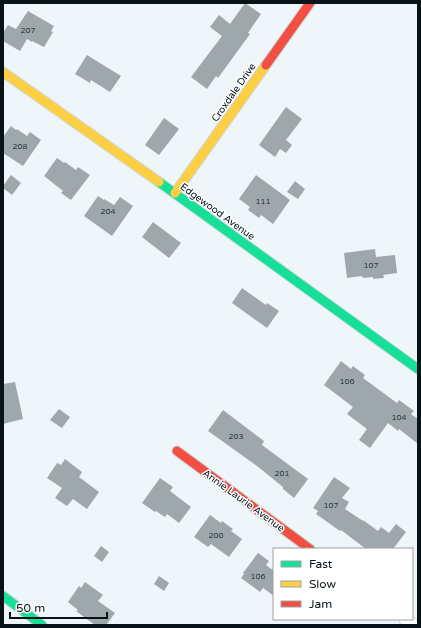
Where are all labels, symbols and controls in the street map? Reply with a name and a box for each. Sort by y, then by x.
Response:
house number: 207 [20,26,36,35]
street label: Croxdale Drive [209,61,259,124]
house number: 208 [12,142,28,151]
street label: Edgewood Avenue [178,181,257,243]
house number: 111 [255,197,271,206]
house number: 204 [100,207,116,216]
house number: 107 [363,261,379,270]
house number: 106 [339,377,355,386]
house number: 104 [391,413,407,422]
house number: 203 [228,432,244,441]
street label: Annie Laurie Avenue [200,467,287,535]
house number: 201 [274,469,290,478]
house number: 107 [323,501,339,510]
house number: 200 [208,531,224,540]
legend [273,548,413,620]
text: Fast [309,557,333,571]
house number: 106 [250,572,266,581]
text: Slow [309,577,336,591]
scale bar [10,594,107,620]
text: Jam [309,597,332,611]
text: 50 m [16,601,45,615]

